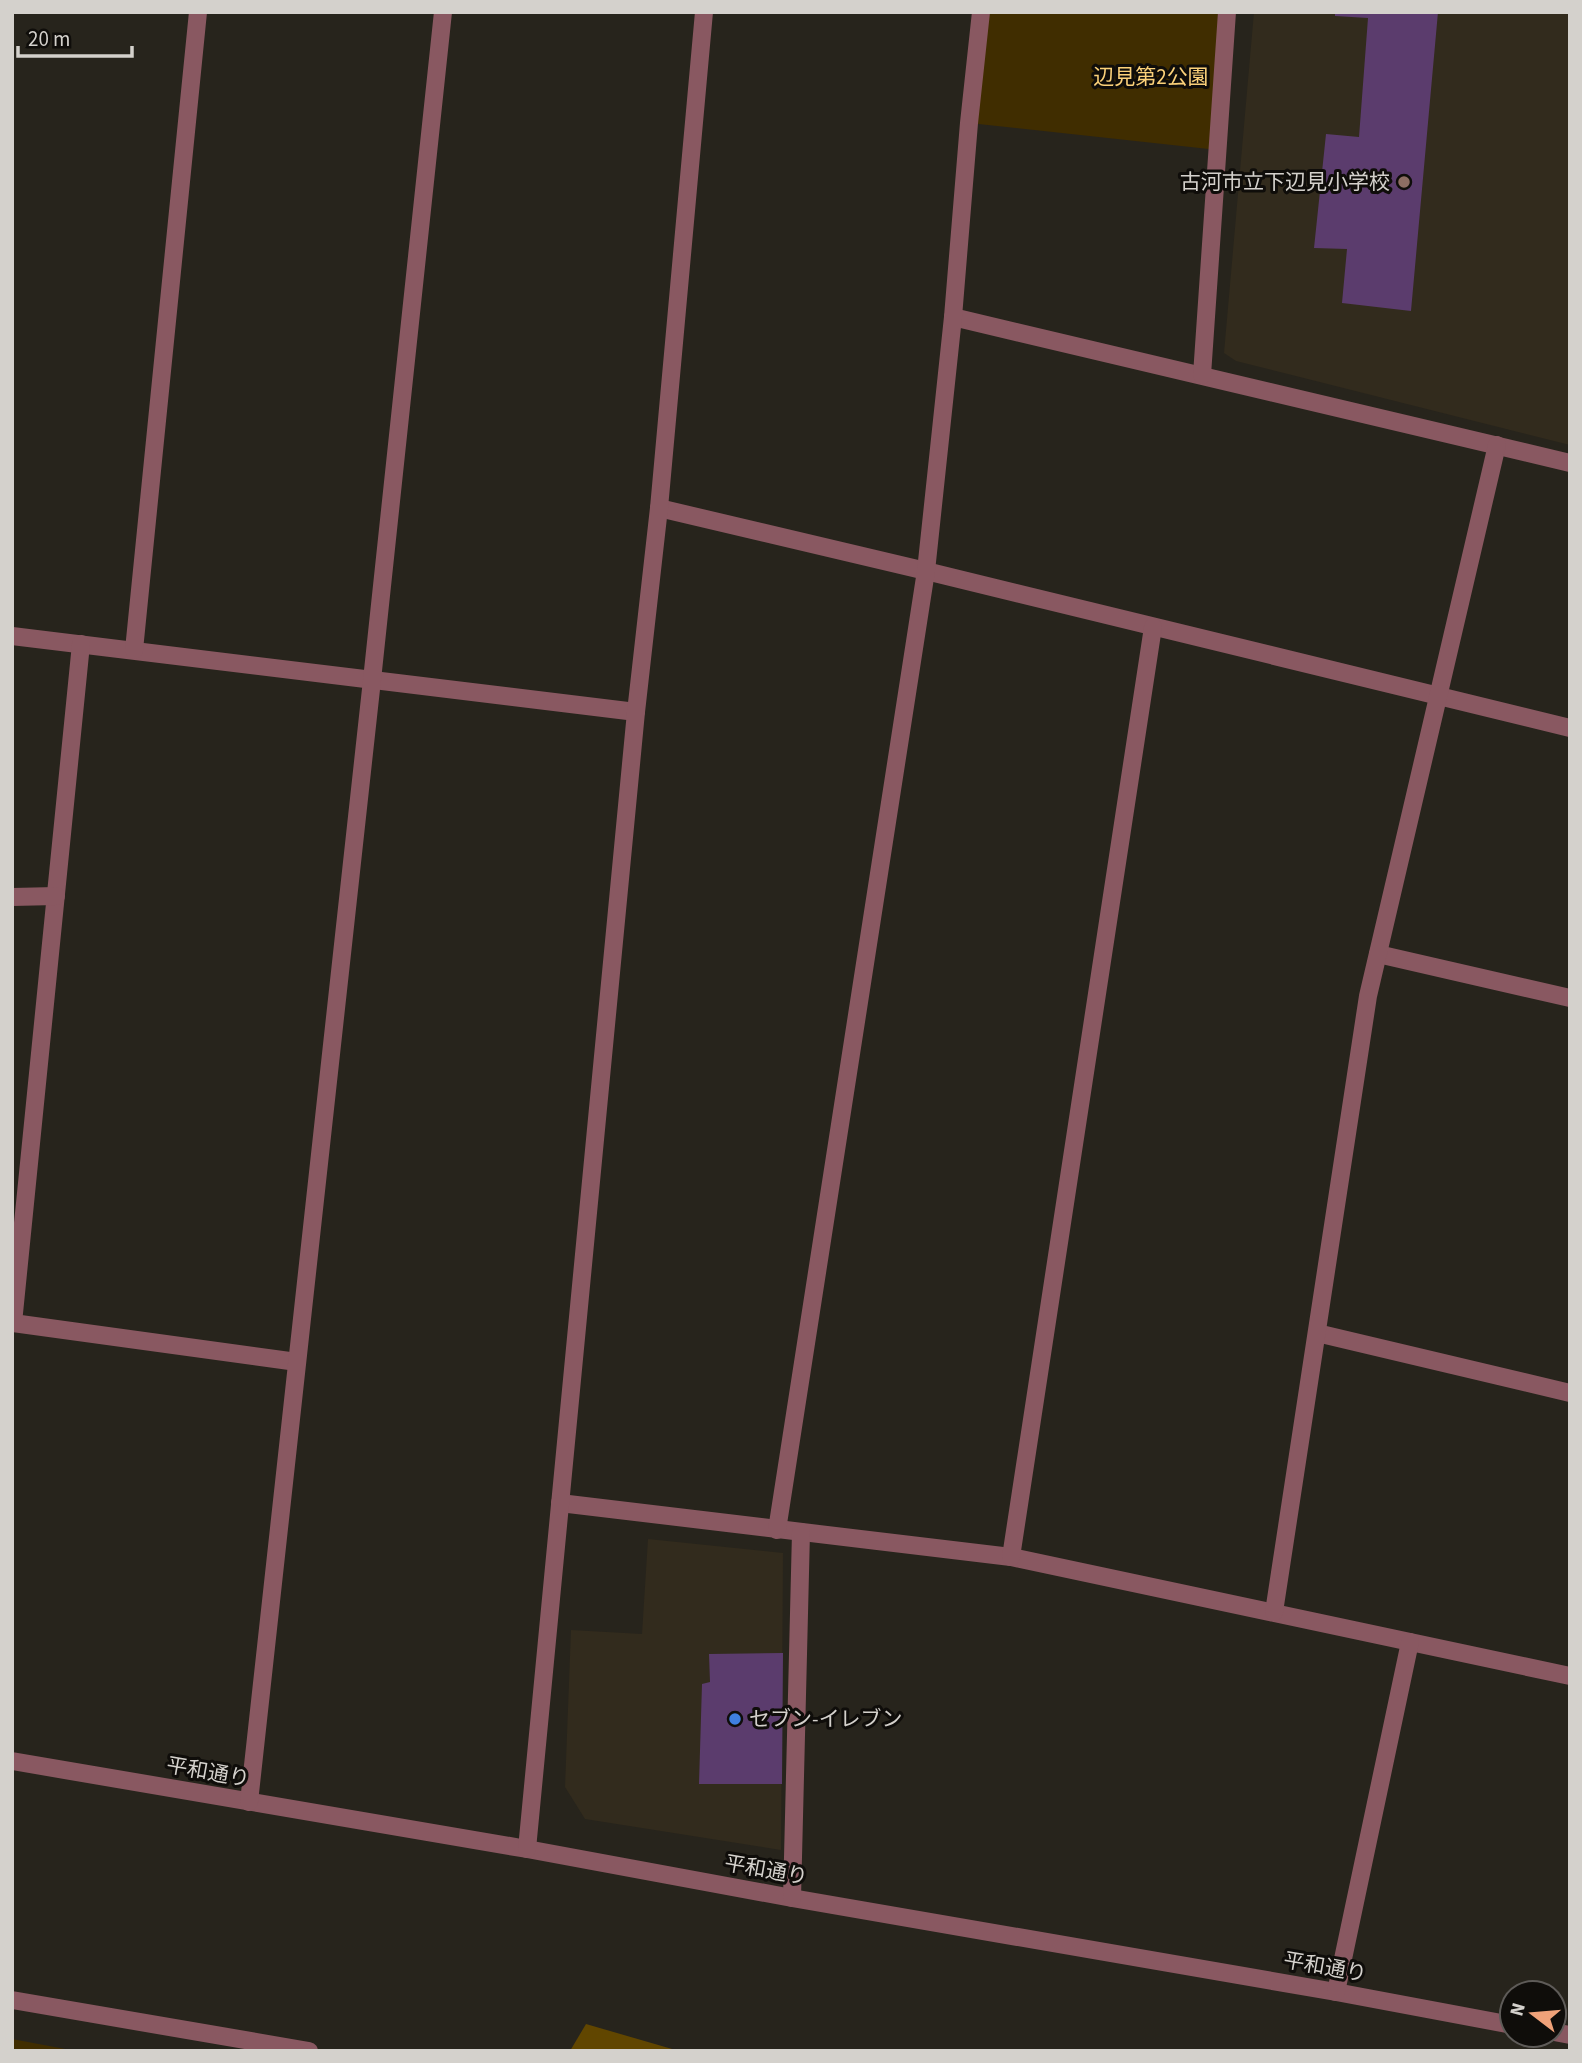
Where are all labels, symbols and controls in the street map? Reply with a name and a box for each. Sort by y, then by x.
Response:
scale bar [18,14,131,58]
text: 20 m [28,24,70,54]
park label: 辺見第2公園 [1093,62,1209,92]
place label: 古河市立下辺見小学校 [1180,167,1390,197]
marker: 古河市立下辺見小学校 [1396,174,1412,190]
place label: セブン-イレブン [749,1704,903,1734]
marker: セブン-イレブン [727,1711,743,1727]
street label: 平和通り [164,1750,252,1794]
street label: 平和通り [722,1848,810,1892]
street label: 平和通り [1281,1945,1369,1989]
north arrow [1498,1979,1568,2049]
text: N [1503,2000,1533,2020]

